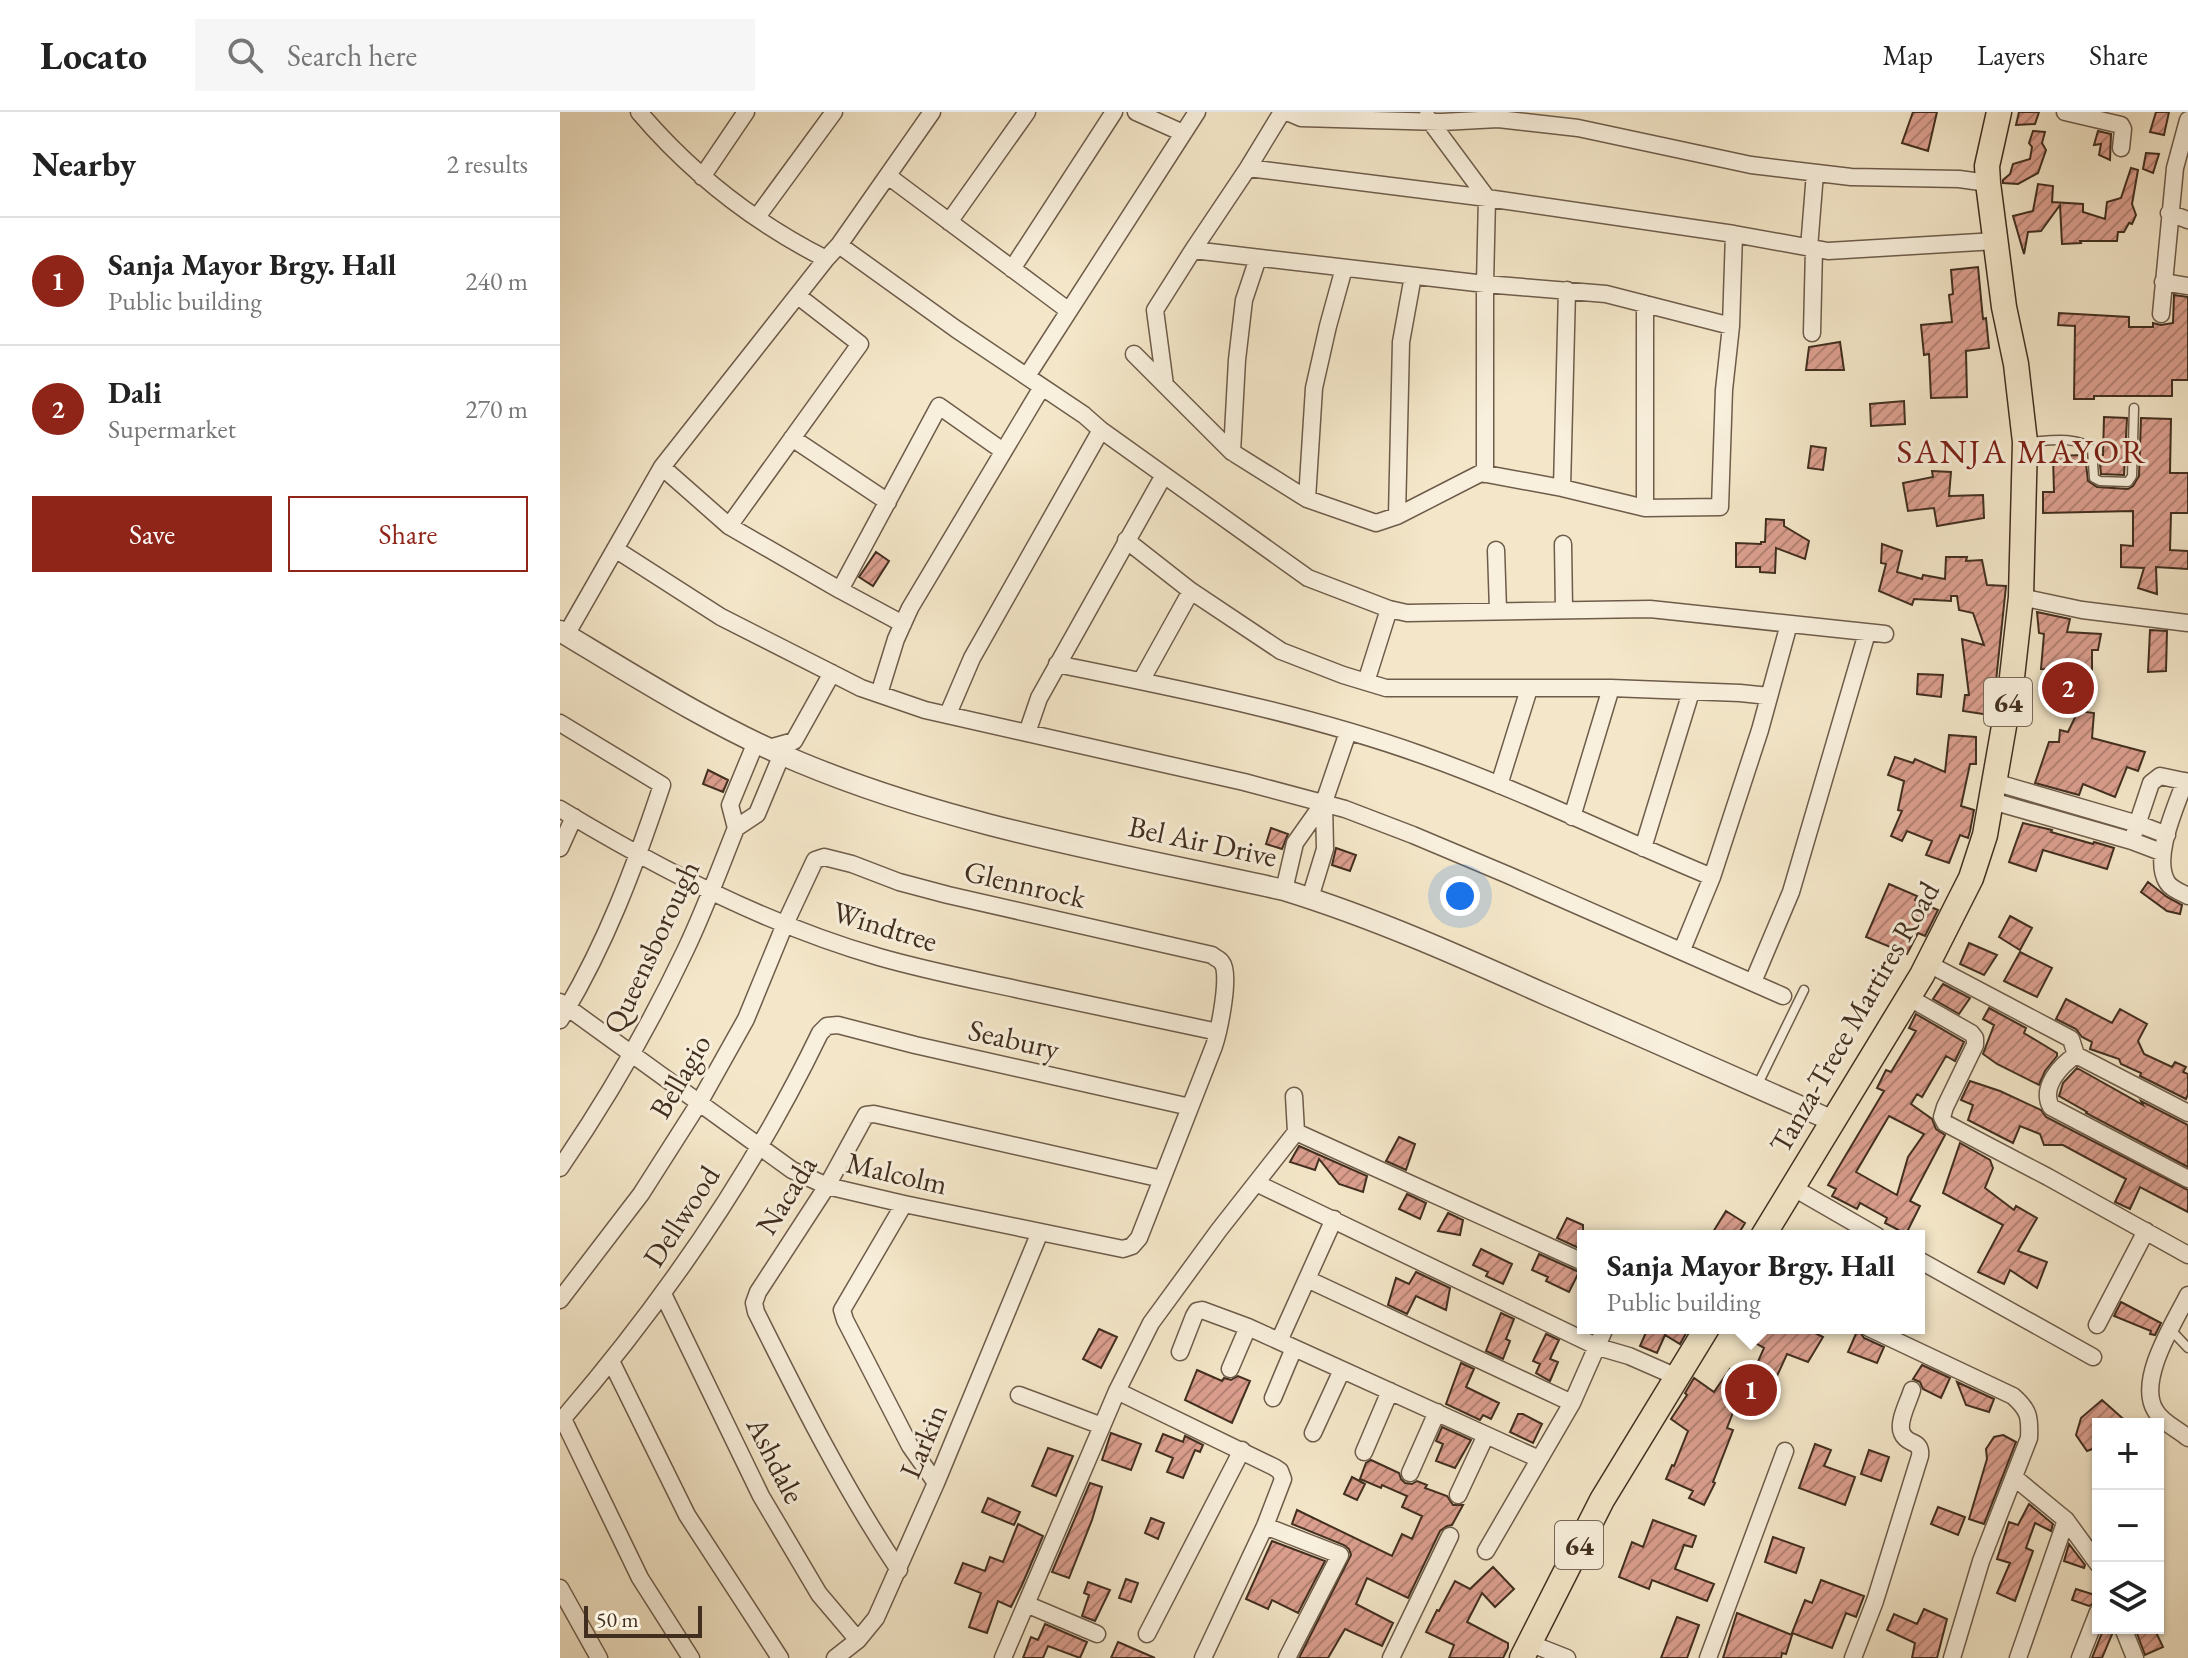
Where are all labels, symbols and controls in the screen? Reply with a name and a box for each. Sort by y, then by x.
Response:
search box [195,19,755,91]
text: Locato [40,31,147,80]
icon: search [223,33,267,77]
text: Search here [287,36,417,75]
text: Map [1883,37,1933,73]
text: Layers [1977,37,2045,73]
text: Share [2089,37,2148,73]
text: Nearby [32,142,136,186]
text: 2 results [447,147,528,181]
text: Sanja Mayor Brgy. Hall [108,245,396,284]
text: 1 [51,264,65,298]
text: 240 m [465,264,528,298]
text: Public building [108,284,262,318]
text: Dali [108,373,162,412]
text: 2 [51,392,65,426]
text: 270 m [465,392,528,426]
text: Supermarket [108,412,236,446]
district label: SANJA MAYOR [1897,429,2147,473]
button: Save [32,496,272,572]
button: Share [288,496,528,572]
pin: 2 [2042,658,2094,718]
road number: 64 [1984,678,2032,726]
street label: Bel Air Drive [1125,806,1281,876]
street label: Glennrock [960,851,1091,917]
street label: Queensborough [594,854,708,1040]
street label: Tanza-Trece Martires Road [1760,873,1948,1160]
your location [1440,876,1480,916]
street label: Windtree [828,892,942,960]
street label: Seabury [965,1010,1064,1069]
street label: Bellagio [640,1027,720,1125]
street label: Malcolm [843,1143,951,1203]
street label: Nacada [747,1148,825,1242]
street label: Dellwood [634,1157,729,1274]
popup [1577,1230,1925,1334]
text: Sanja Mayor Brgy. Hall [1607,1246,1895,1285]
text: Public building [1607,1285,1761,1319]
pin: 1 [1725,1360,1777,1420]
street label: Larkin [890,1398,956,1484]
street label: Ashdale [737,1409,814,1510]
map controls [2092,1418,2164,1634]
button: + [2092,1418,2164,1490]
button: − [2092,1490,2164,1562]
road number: 64 [1555,1521,1603,1569]
button: layers [2092,1562,2164,1634]
scale bar [584,1602,702,1638]
text: 50 m [596,1605,639,1634]

